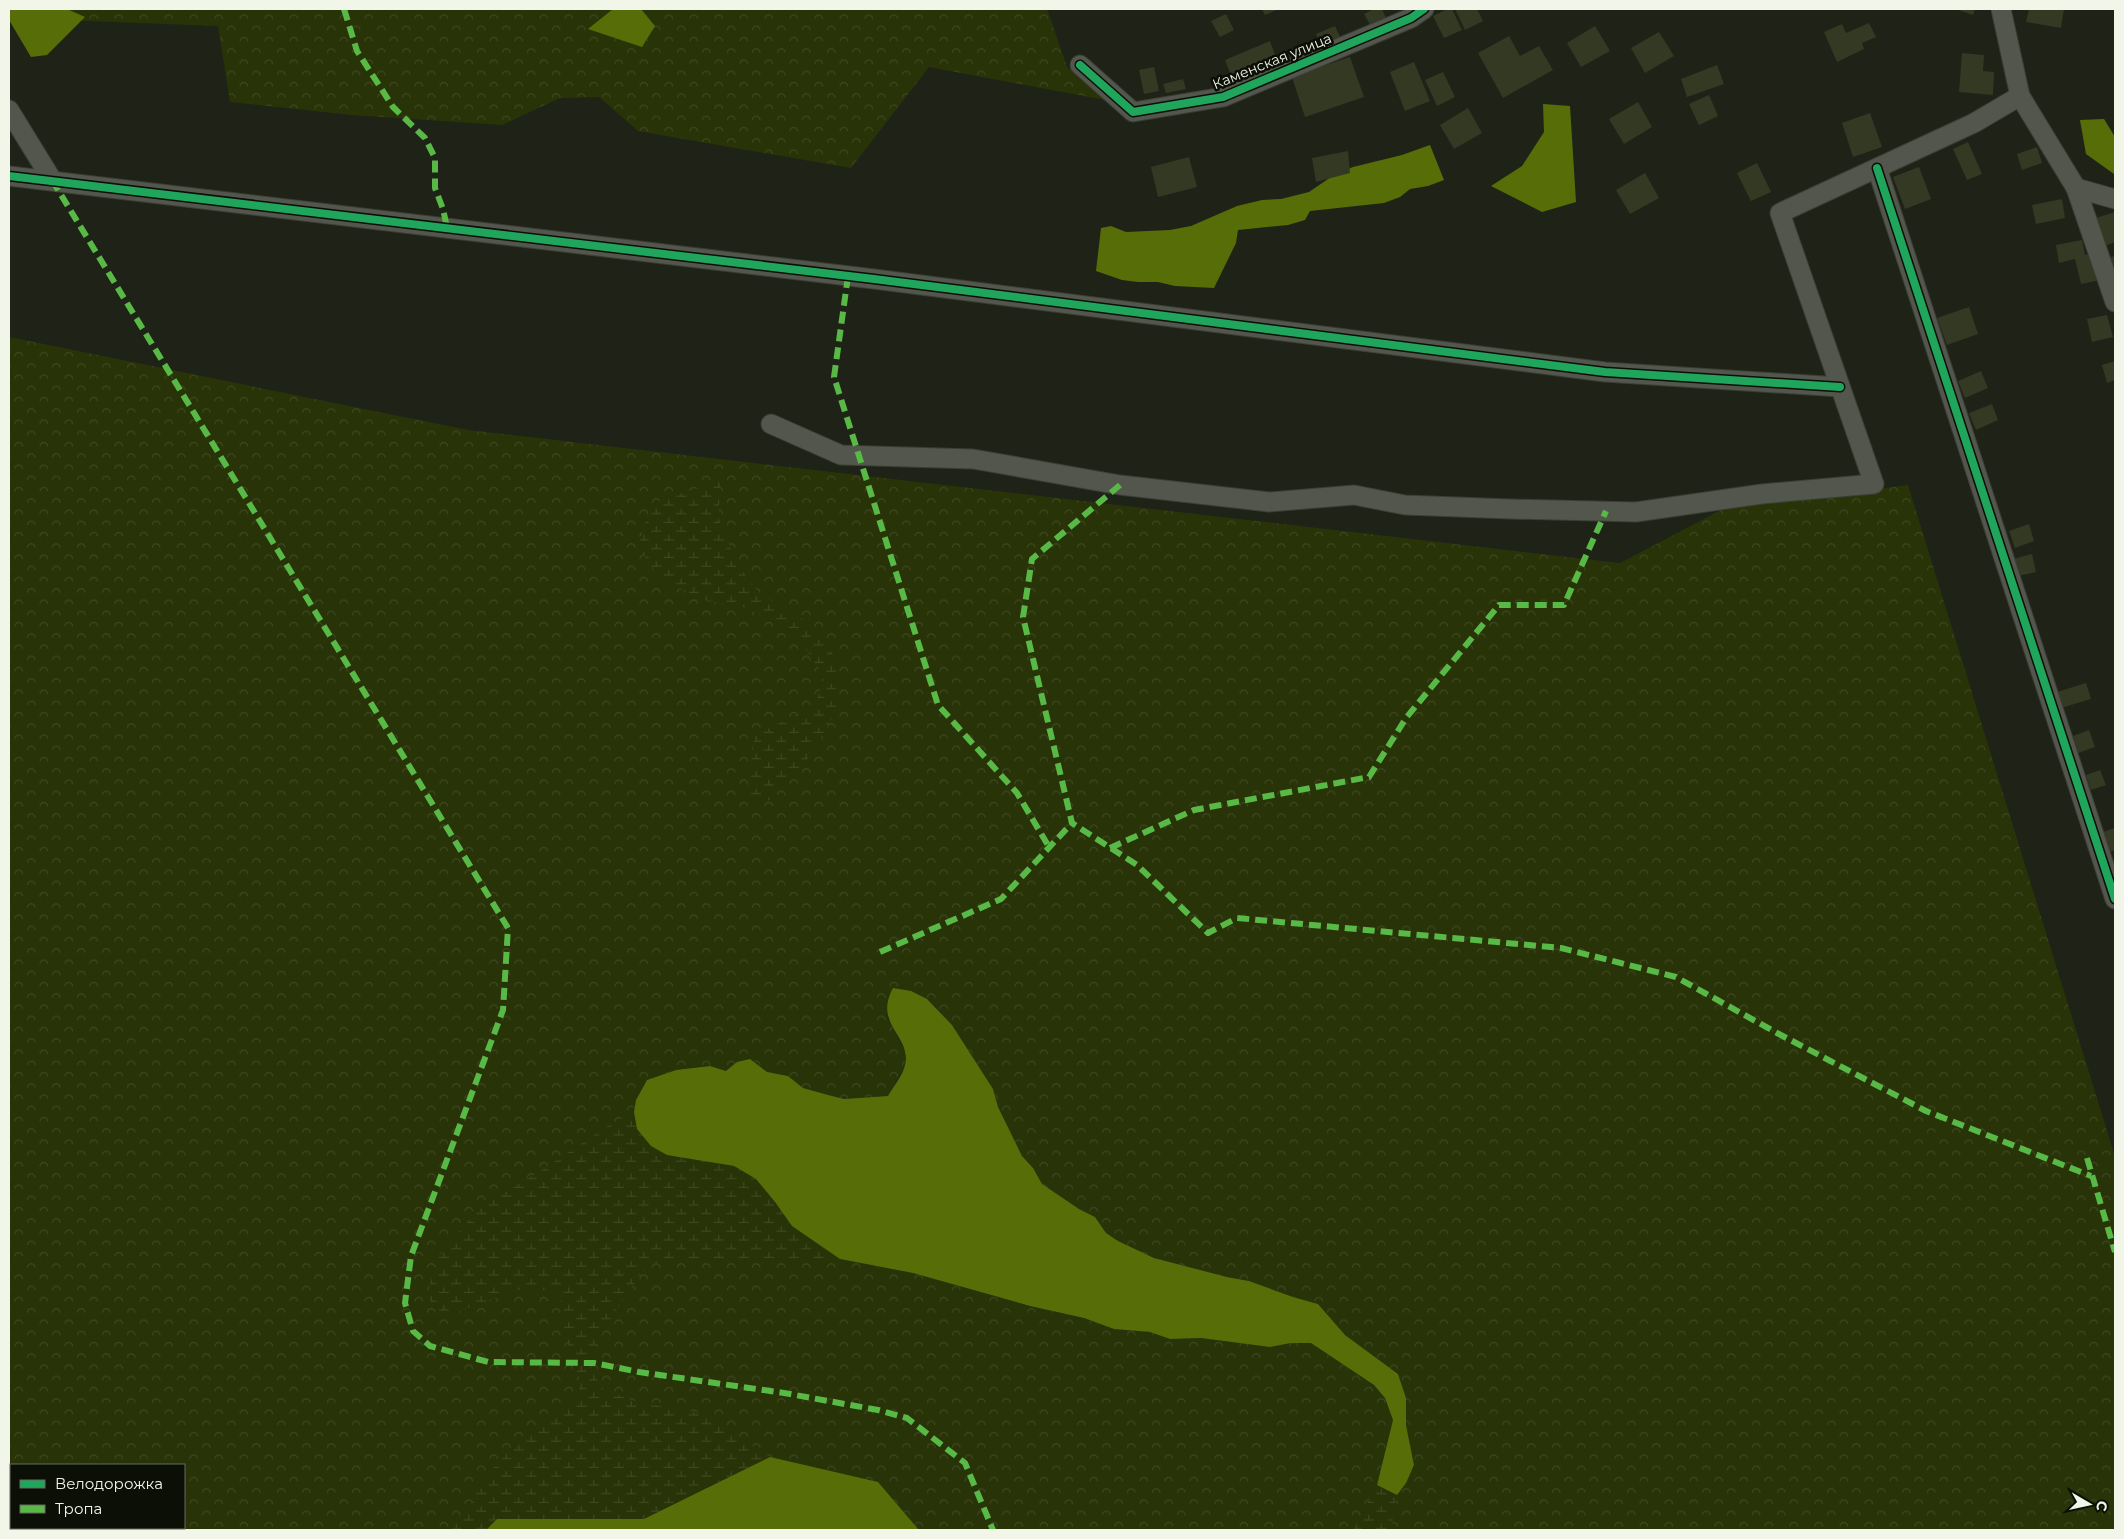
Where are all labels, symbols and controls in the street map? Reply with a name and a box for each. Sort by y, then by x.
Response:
street label: Каменская улица [1210,29,1334,93]
legend [10,1464,185,1529]
text: Велодорожка [55,1474,163,1493]
north arrow [2064,1479,2114,1529]
text: Тропа [55,1499,102,1518]
text: С [2092,1500,2112,1512]

